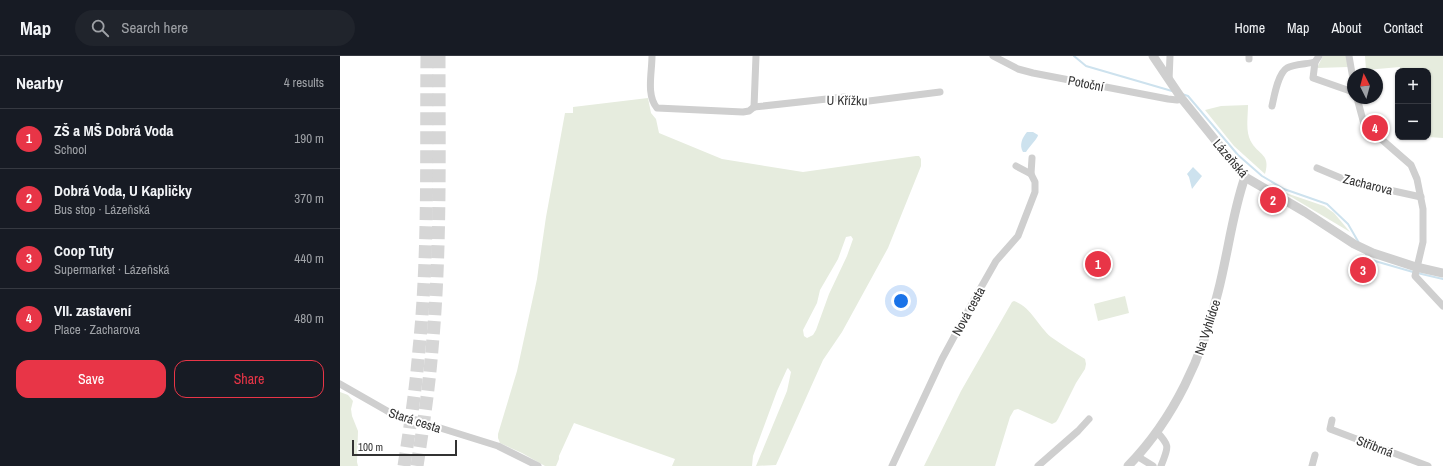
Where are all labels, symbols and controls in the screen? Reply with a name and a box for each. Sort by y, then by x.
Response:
search box [75,10,355,46]
text: Map [20,15,51,41]
icon: search [89,17,111,39]
text: Search here [121,17,188,38]
text: Home [1234,19,1265,37]
text: Map [1287,19,1309,37]
text: About [1331,19,1361,37]
text: Contact [1383,19,1423,37]
north arrow [1347,68,1383,104]
map controls [1395,68,1431,140]
button: + [1395,68,1431,104]
text: Nearby [16,71,63,94]
street label: Potoční [1067,72,1106,95]
text: 4 results [284,74,324,91]
street label: U Křížku [826,92,868,109]
button: − [1395,104,1431,140]
pin: 4 [1362,113,1388,143]
text: ZŠ a MŠ Dobrá Voda [54,120,173,141]
text: 1 [26,130,32,147]
text: 190 m [294,130,324,147]
street label: Lázeňská [1209,136,1252,181]
text: School [54,141,87,158]
street label: Zacharova [1341,170,1394,199]
text: Dobrá Voda, U Kapličky [54,180,192,201]
pin: 2 [1260,185,1286,215]
text: 2 [26,190,32,207]
text: 370 m [294,190,324,207]
text: Bus stop · Lázeňská [54,201,150,218]
text: Coop Tuty [54,240,114,261]
pin: 1 [1085,249,1111,279]
text: 3 [26,250,32,267]
text: 440 m [294,250,324,267]
pin: 3 [1350,255,1376,285]
text: Supermarket · Lázeňská [54,261,170,278]
street label: Nová cesta [948,284,989,339]
your location [891,291,911,311]
street label: Na Vyhlídce [1191,297,1224,357]
text: VII. zastavení [54,300,131,321]
text: 4 [26,310,32,327]
text: 480 m [294,310,324,327]
text: Place · Zacharova [54,321,140,338]
button: Save [16,360,166,398]
button: Share [174,360,324,398]
street label: Stará cesta [387,404,443,437]
street label: Stříbrná [1354,432,1396,461]
scale bar [352,438,457,457]
text: 100 m [358,440,383,454]

